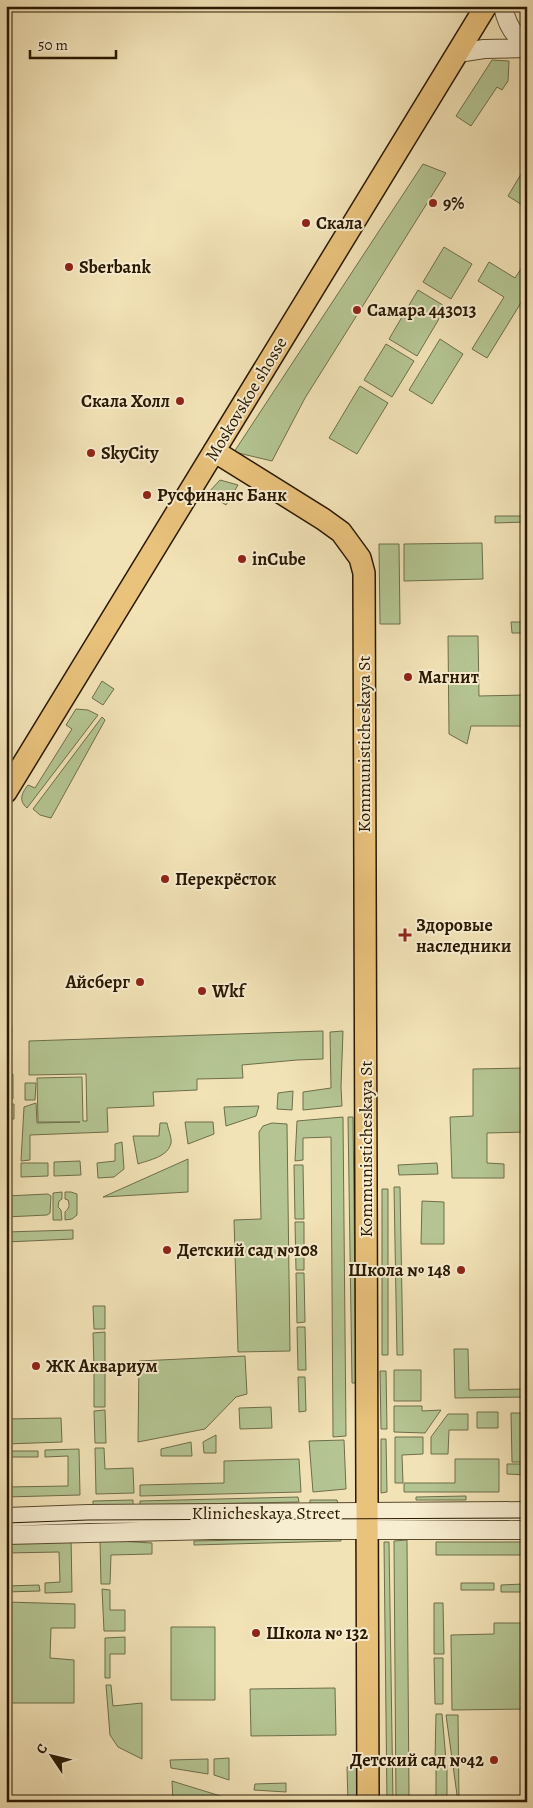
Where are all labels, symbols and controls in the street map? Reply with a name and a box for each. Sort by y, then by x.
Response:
scale bar [30,28,116,60]
text: 50 m [38,35,68,55]
place label: 9% [443,191,464,215]
marker: 9% [427,197,439,209]
place label: Скала [316,211,363,235]
marker: Скала [300,217,312,229]
place label: Sberbank [79,255,151,279]
marker: Sberbank [63,261,75,273]
place label: Самара 443013 [367,298,477,322]
marker: Самара 443013 [351,304,363,316]
street label: Moskovskoe shosse [199,332,293,466]
place label: Скала Холл [81,389,170,413]
marker: Скала Холл [174,395,186,407]
place label: SkyCity [101,441,159,465]
marker: SkyCity [85,447,97,459]
place label: Русфинанс Банк [157,483,287,507]
marker: Русфинанс Банк [141,489,153,501]
place label: inCube [252,547,306,571]
marker: inCube [236,553,248,565]
street label: Kommunisticheskaya St [352,655,376,832]
place label: Магнит [418,665,479,689]
marker: Магнит [402,671,414,683]
place label: Перекрёсток [175,867,277,891]
marker: Перекрёсток [159,873,171,885]
place label: Здоровые наследники [416,913,512,958]
marker: Здоровые наследники [398,928,412,942]
place label: Айсберг [64,970,130,994]
marker: Айсберг [134,976,146,988]
place label: Wkf [211,979,248,1003]
marker: Wkf [196,985,208,997]
street label: Kommunisticheskaya St [354,1060,378,1237]
place label: Детский сад №108 [177,1238,318,1262]
marker: Детский сад №108 [161,1244,173,1256]
place label: Школа № 148 [348,1258,451,1282]
marker: Школа № 148 [455,1264,467,1276]
place label: ЖК Аквариум [46,1354,158,1378]
marker: ЖК Аквариум [30,1360,42,1372]
street label: Klinicheskaya Street [192,1501,340,1525]
place label: Школа № 132 [266,1621,369,1645]
marker: Школа № 132 [250,1627,262,1639]
north arrow [28,1730,78,1780]
text: С [32,1740,52,1758]
place label: Детский сад №42 [350,1748,484,1772]
marker: Детский сад №42 [488,1754,500,1766]

